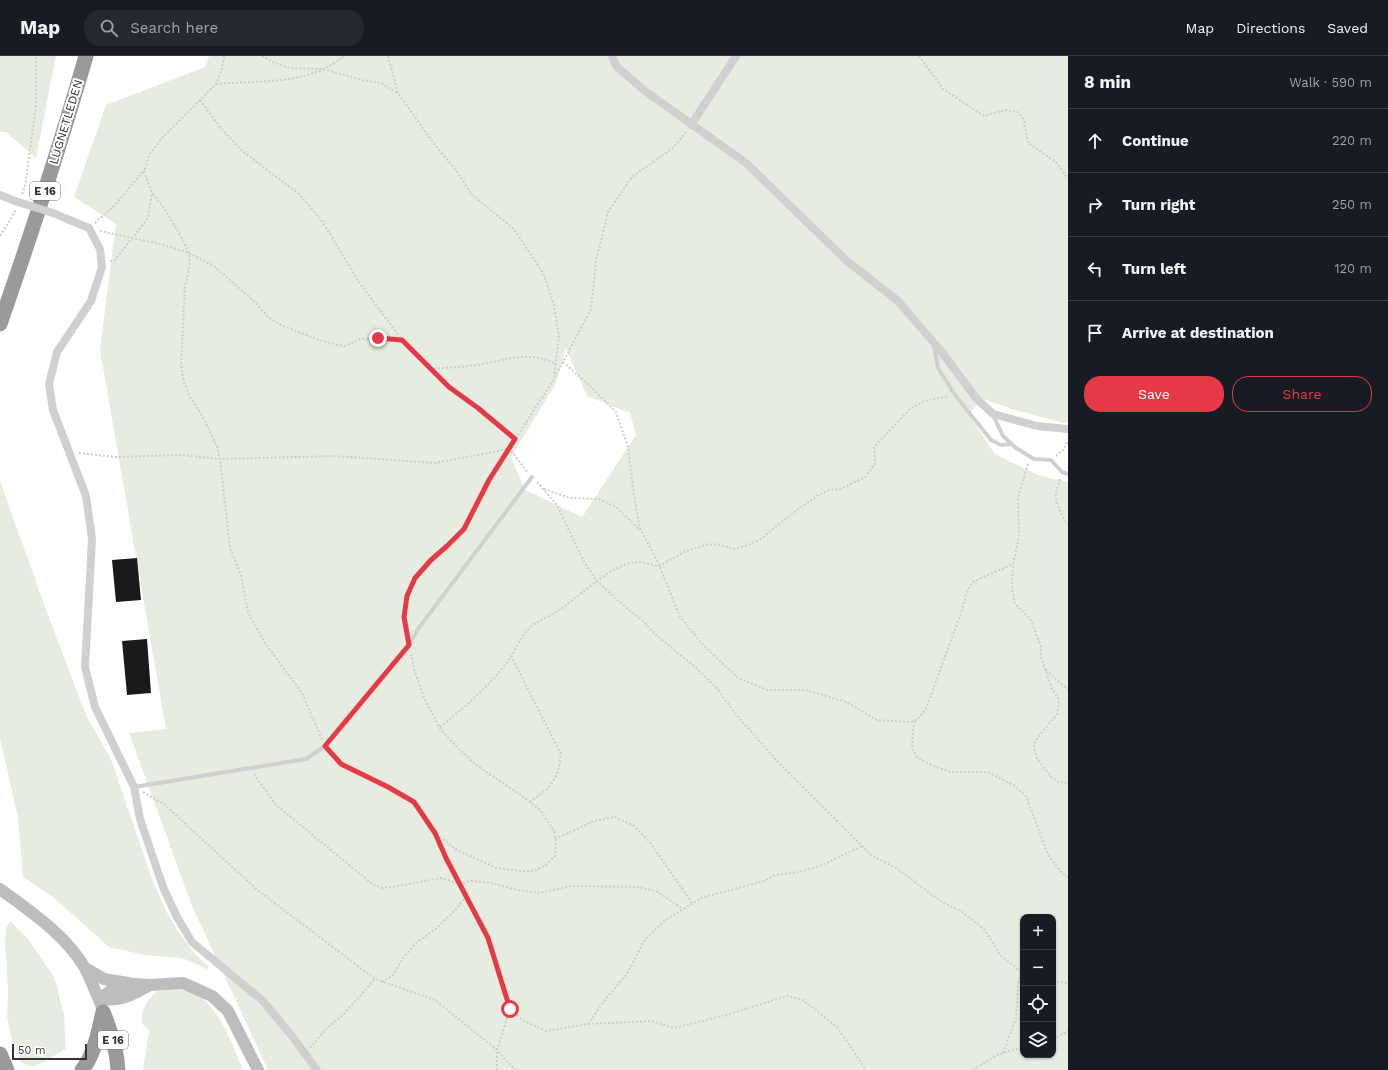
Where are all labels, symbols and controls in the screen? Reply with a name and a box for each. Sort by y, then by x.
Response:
search box [84,10,364,46]
text: Map [20,16,60,39]
icon: search [98,17,120,39]
text: Search here [130,19,218,37]
text: Map [1186,20,1214,36]
text: Directions [1236,20,1305,36]
text: Saved [1327,20,1368,36]
text: 8 min [1084,72,1131,92]
text: Walk · 590 m [1289,75,1372,90]
street label: LUGNETLEDEN [46,78,86,166]
icon: ahead [1084,130,1106,152]
text: Continue [1122,132,1189,150]
text: 220 m [1332,133,1372,148]
road number: E 16 [30,182,60,200]
icon: right [1084,194,1106,216]
text: Turn right [1122,196,1195,214]
text: 250 m [1332,197,1372,212]
icon: left [1084,258,1106,280]
text: Turn left [1122,260,1186,278]
text: 120 m [1334,261,1372,276]
icon: arrive [1084,322,1106,344]
text: Arrive at destination [1122,324,1274,342]
route end [369,329,387,347]
button: Save [1084,376,1224,412]
button: Share [1232,376,1372,412]
map controls [1020,914,1056,1058]
button: + [1020,914,1056,950]
button: − [1020,950,1056,986]
button: locate [1020,986,1056,1022]
route start [501,1000,519,1018]
button: layers [1020,1022,1056,1058]
road number: E 16 [98,1031,128,1049]
scale bar [12,1042,87,1061]
text: 50 m [18,1044,45,1057]

